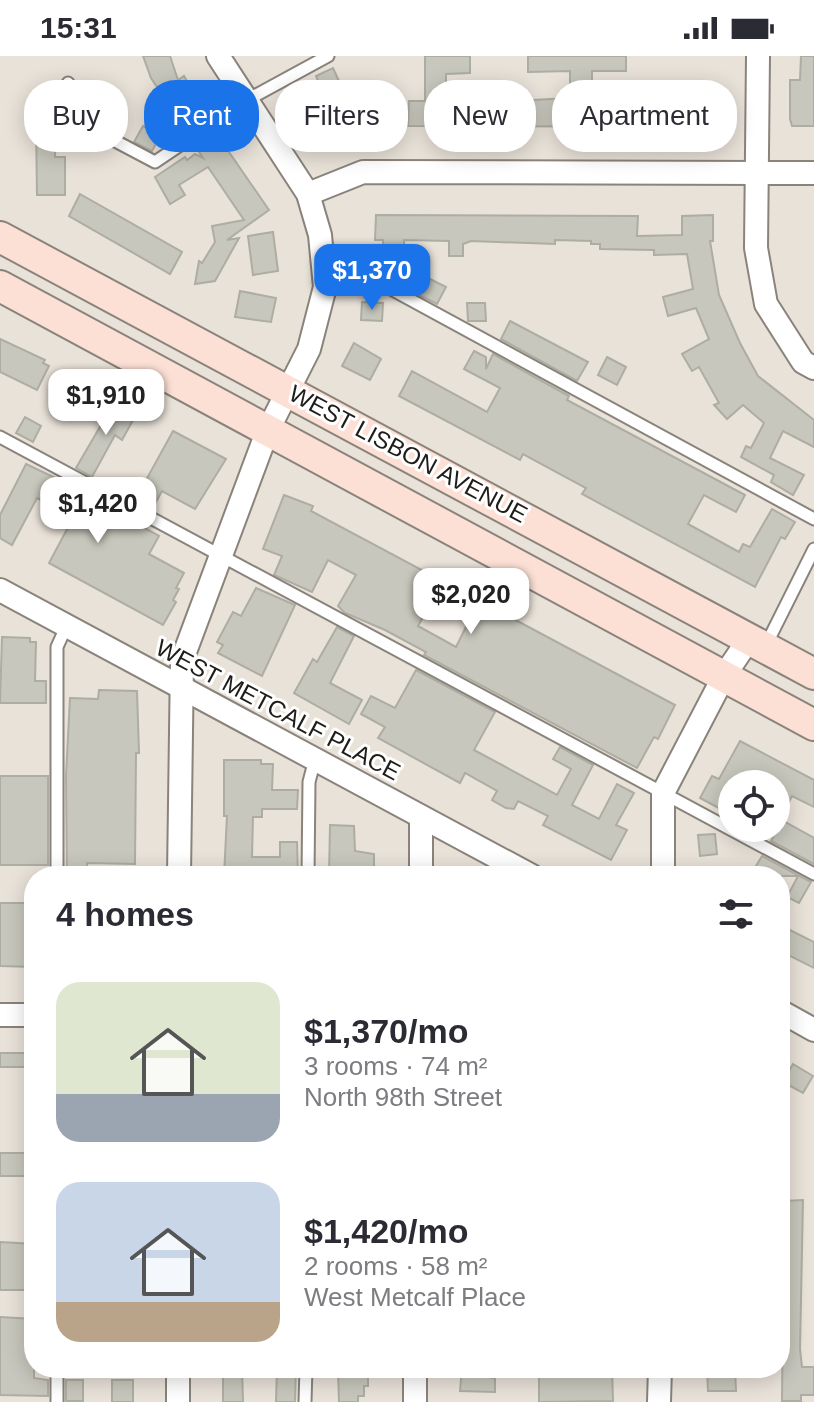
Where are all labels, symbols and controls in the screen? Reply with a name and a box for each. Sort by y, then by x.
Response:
text: 15:31 [40,11,117,44]
chip: Buy [24,80,128,152]
chip: Rent [144,80,259,152]
chip: Filters [275,80,408,152]
chip: New [424,80,536,152]
chip: Apartment [552,80,737,152]
pin: $1,370 [307,244,437,312]
text: $1,370 [332,255,412,285]
pin: $1,910 [41,369,171,437]
street label: WEST LISBON AVENUE [285,379,532,528]
text: $1,910 [66,380,146,410]
pin: $1,420 [33,477,163,545]
text: $1,420 [58,488,138,518]
pin: $2,020 [406,568,536,636]
text: $2,020 [431,579,511,609]
street label: WEST METCALF PLACE [151,634,405,786]
map controls [718,770,790,842]
button: locate [718,770,790,842]
icon: filters [714,892,758,936]
text: 4 homes [56,895,194,933]
text: $1,370/mo [304,1012,468,1050]
icon: home [120,1014,216,1110]
text: 3 rooms · 74 m² [304,1051,488,1081]
text: North 98th Street [304,1082,502,1112]
text: $1,420/mo [304,1212,468,1250]
icon: home [120,1214,216,1310]
text: 2 rooms · 58 m² [304,1251,488,1281]
text: West Metcalf Place [304,1282,526,1312]

